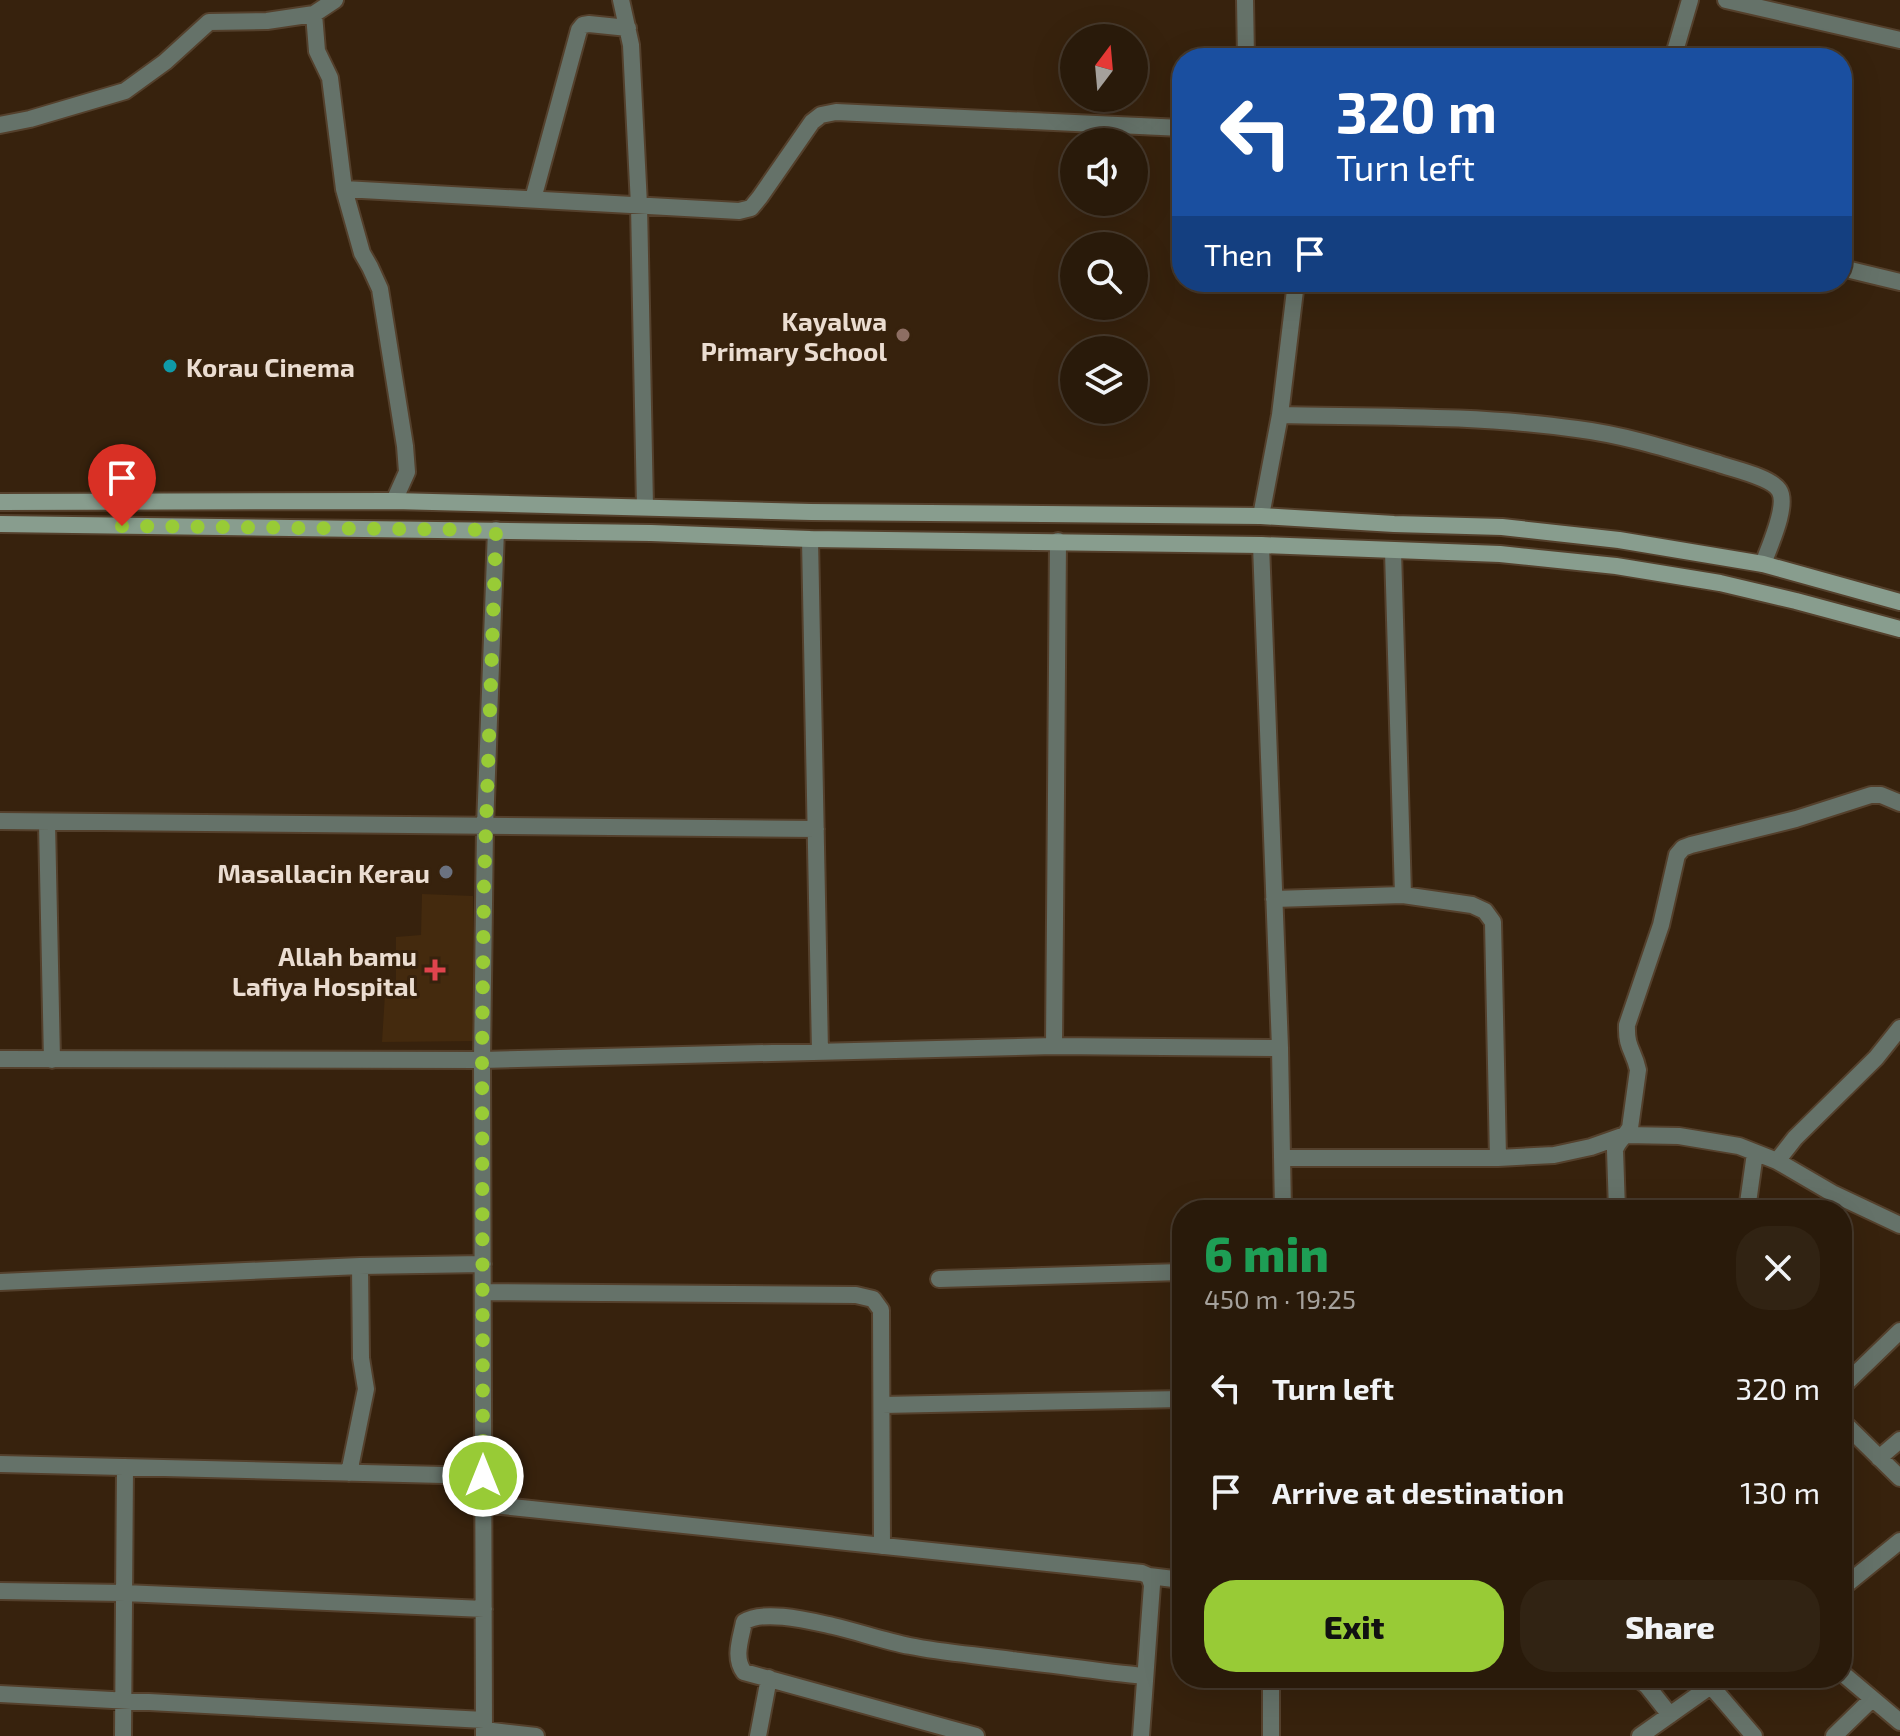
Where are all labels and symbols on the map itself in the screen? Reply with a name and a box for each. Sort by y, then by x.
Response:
north arrow [1060,24,1148,112]
place label: Kayalwa Primary School [701,305,887,367]
marker: Kayalwa Primary School [894,326,912,344]
place label: Korau Cinema [186,351,355,382]
marker: Korau Cinema [161,357,179,375]
pin [88,444,156,526]
place label: Masallacin Kerau [217,857,430,888]
marker: Masallacin Kerau [437,863,455,881]
place label: Allah bamu Lafiya Hospital [232,940,417,1002]
marker: Allah bamu Lafiya Hospital [424,959,446,981]
position arrow [441,1434,525,1518]

